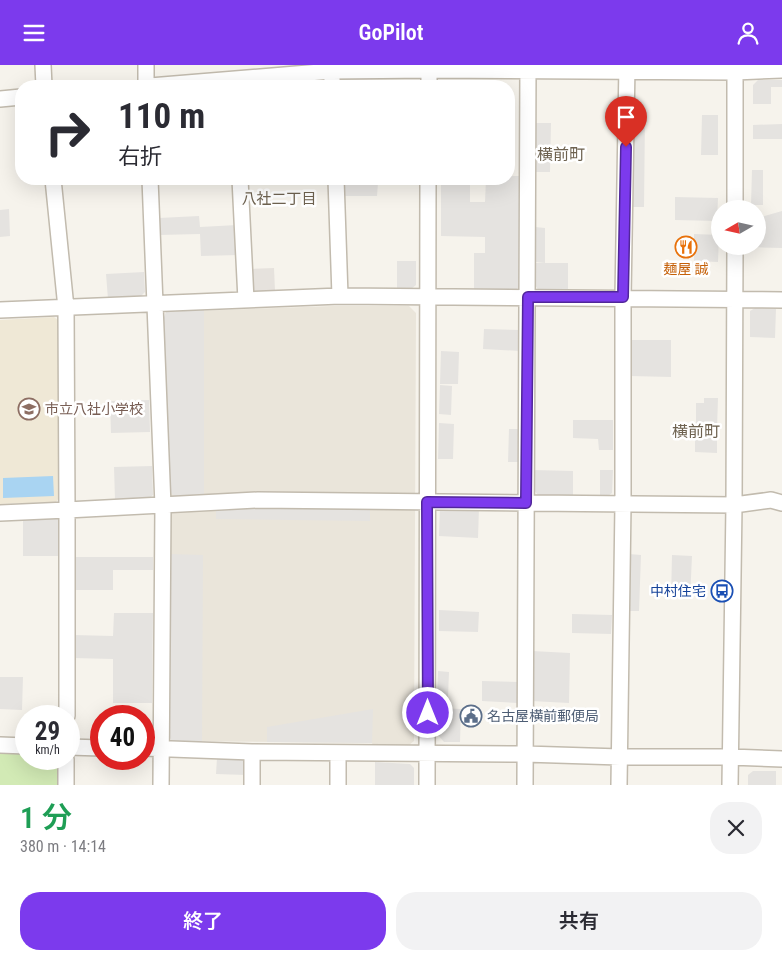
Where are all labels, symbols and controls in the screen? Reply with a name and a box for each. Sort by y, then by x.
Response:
icon: menu [20,19,48,47]
icon: person [734,19,762,47]
text: GoPilot [359,20,423,45]
text: 110 m [118,96,205,137]
pin [605,96,647,147]
icon: right [35,100,100,165]
icon: arrive [612,103,640,131]
text: 右折 [118,144,162,169]
district label: 横前町 [537,145,585,164]
district label: 八社二丁目 [241,190,317,208]
north arrow [711,200,766,255]
map controls [711,200,766,255]
restaurant icon: 麺屋 誠 [674,235,698,259]
place label: 麺屋 誠 [663,261,709,277]
school or university icon: 市立八社小学校 [17,397,41,421]
place label: 市立八社小学校 [45,401,143,417]
district label: 横前町 [672,422,720,441]
bus stop icon: 中村住宅 [710,579,734,603]
place label: 中村住宅 [650,583,706,599]
position arrow [401,686,453,738]
public building icon: 名古屋横前郵便局 [459,704,483,728]
speed limit sign: 40 [90,705,155,770]
place label: 名古屋横前郵便局 [487,708,599,724]
text: 29 [35,717,60,746]
text: km/h [35,743,60,757]
text: 1 分 [20,800,72,835]
button: close [710,802,762,854]
text: 380 m · 14:14 [20,837,106,856]
button: 終了 [20,892,386,950]
button: 共有 [396,892,762,950]

